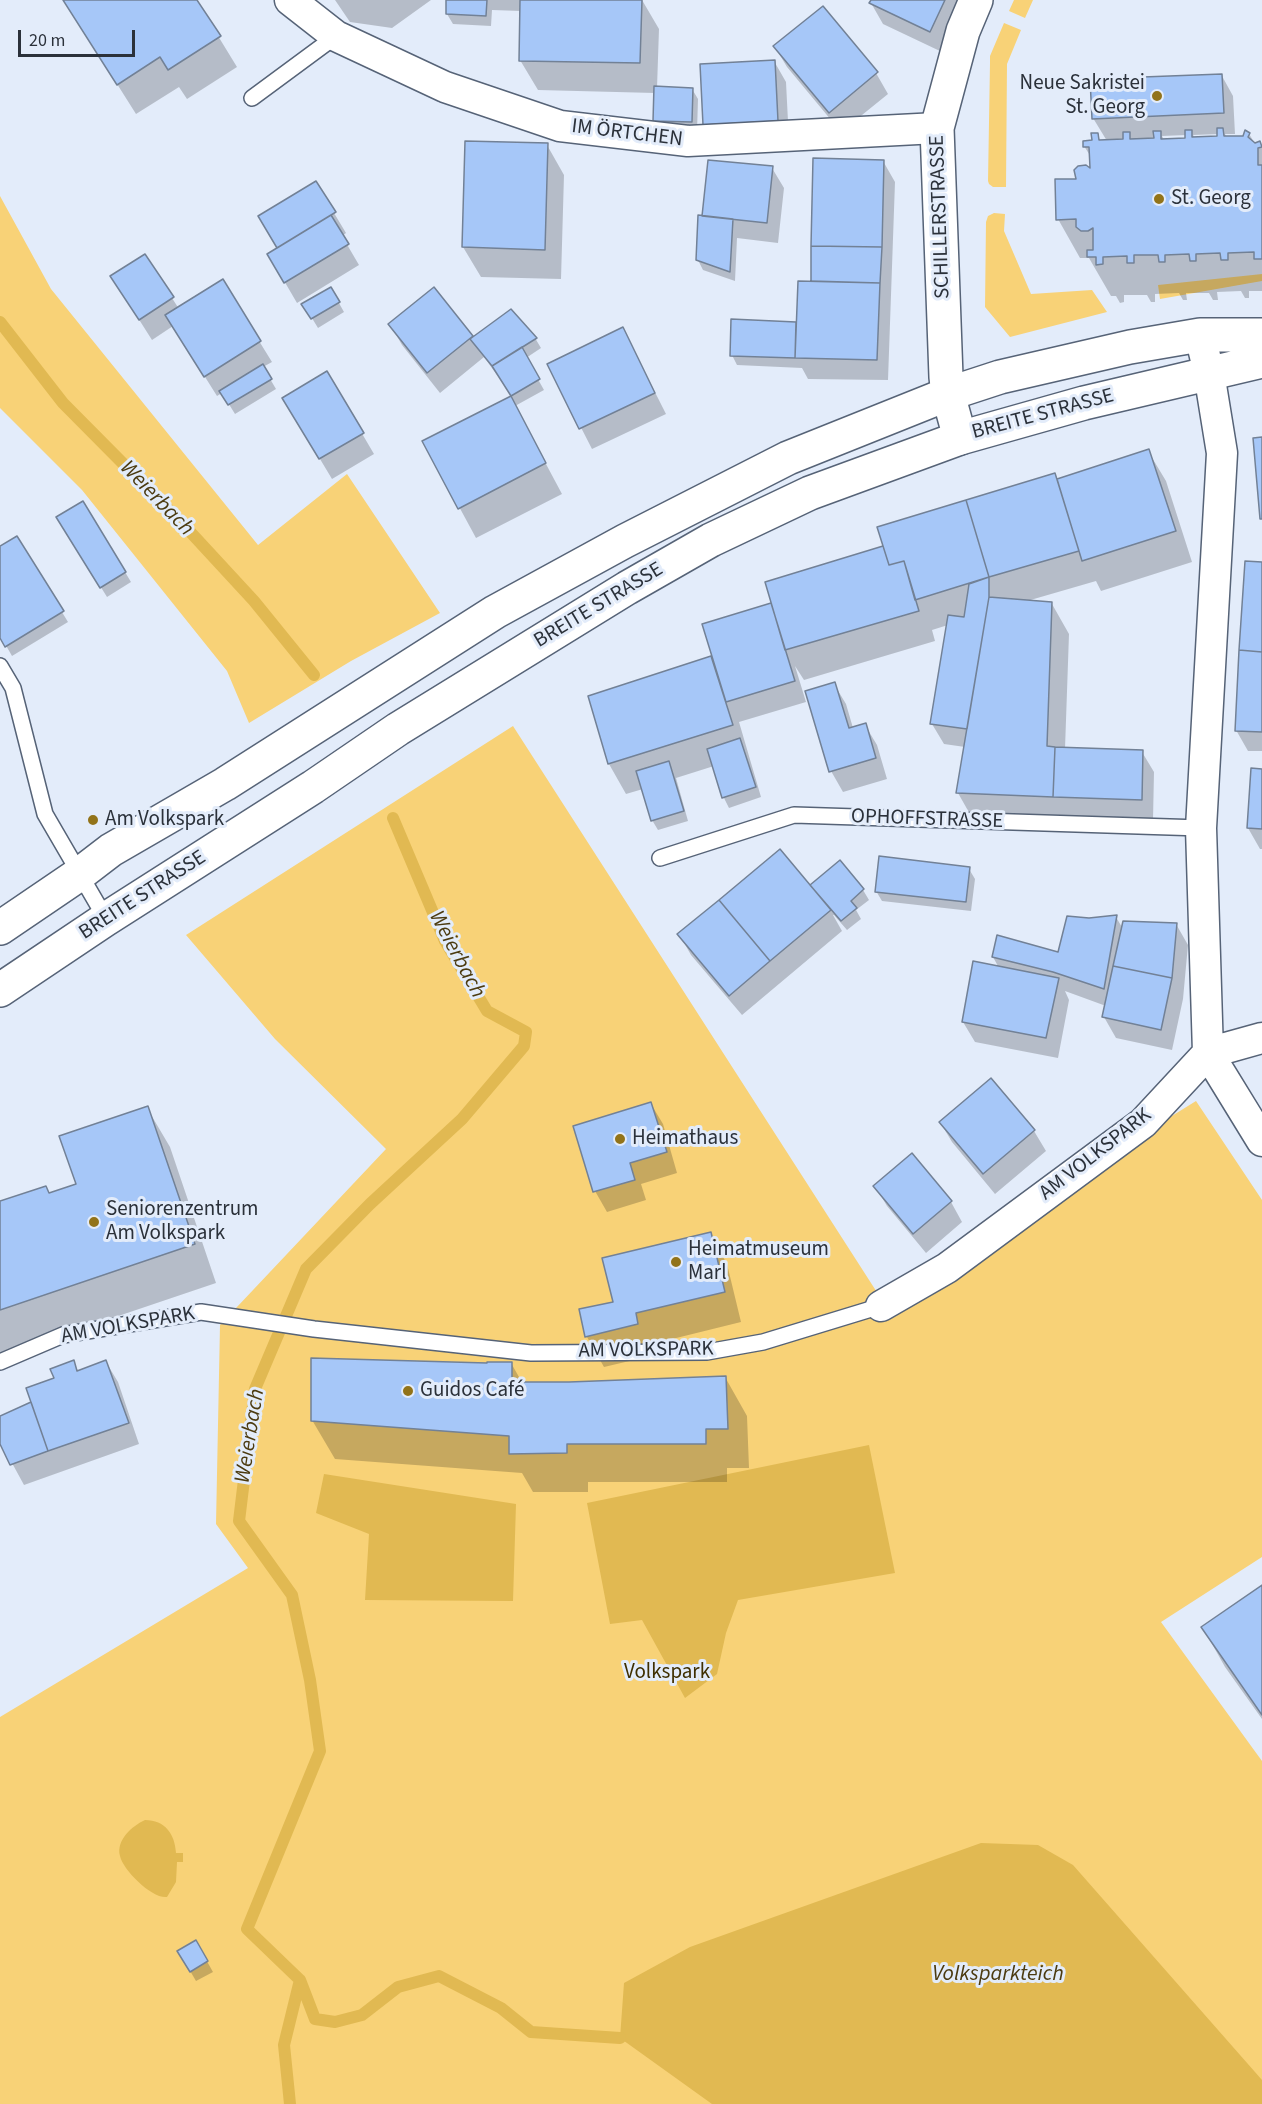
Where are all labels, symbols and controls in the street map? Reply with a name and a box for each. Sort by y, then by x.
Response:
scale bar [21,18,138,56]
text: 20 m [29,28,65,53]
place label: Neue Sakristei St. Georg [1020,71,1145,121]
marker: Neue Sakristei St. Georg [1150,89,1164,103]
street label: IM ÖRTCHEN [570,115,684,153]
street label: SCHILLERSTRASSE [926,135,956,299]
place label: St. Georg [1171,186,1251,212]
marker: St. Georg [1152,192,1166,206]
street label: BREITE STRASSE [969,384,1117,446]
water label: Weierbach [114,456,198,542]
street label: BREITE STRASSE [530,558,668,654]
street label: OPHOFFSTRASSE [850,805,1004,835]
place label: Am Volkspark [105,807,224,833]
marker: Am Volkspark [86,813,100,827]
street label: BREITE STRASSE [75,846,211,946]
water label: Weierbach [422,907,490,1003]
street label: AM VOLKSPARK [1035,1103,1157,1207]
place label: Heimathaus [632,1126,738,1152]
marker: Heimathaus [613,1132,627,1146]
place label: Seniorenzentrum Am Volkspark [106,1197,258,1247]
marker: Seniorenzentrum Am Volkspark [87,1215,101,1229]
place label: Heimatmuseum Marl [688,1237,829,1287]
marker: Heimatmuseum Marl [669,1255,683,1269]
street label: AM VOLKSPARK [59,1302,197,1350]
street label: AM VOLKSPARK [578,1337,714,1365]
place label: Guidos Café [420,1378,524,1404]
marker: Guidos Café [401,1384,415,1398]
water label: Weierbach [231,1387,271,1485]
park label: Volkspark [624,1660,710,1686]
water label: Volksparkteich [932,1962,1064,1988]

